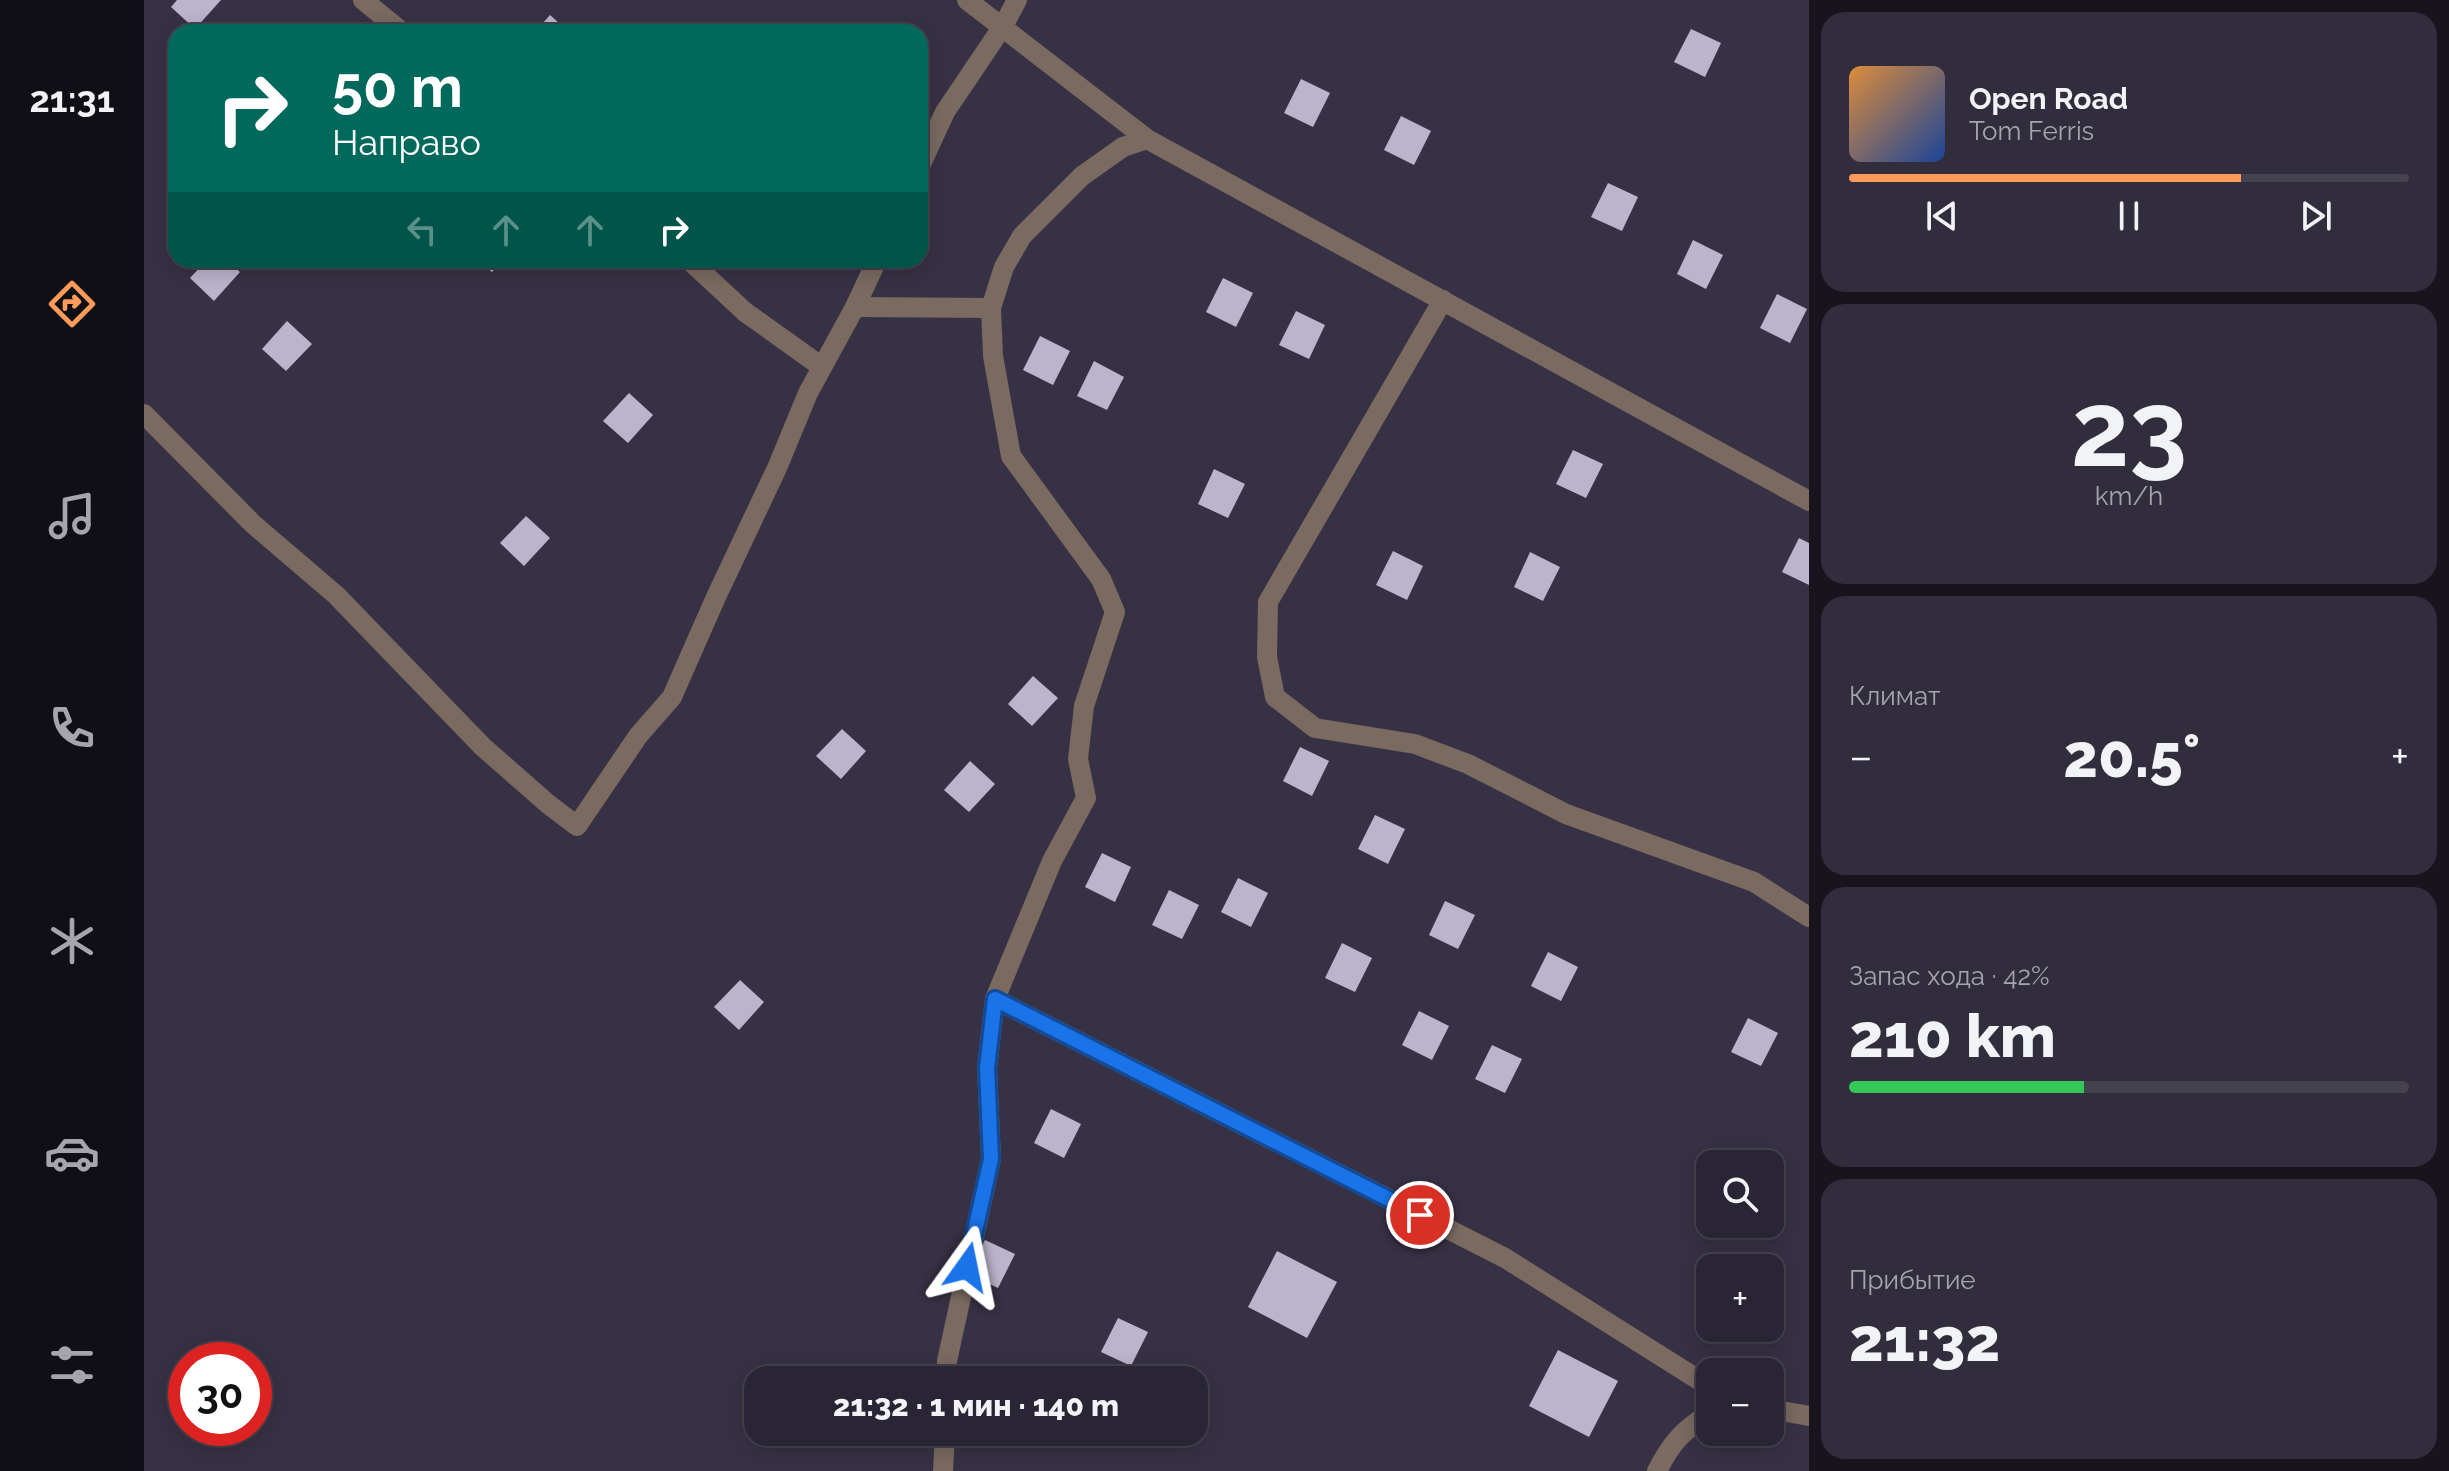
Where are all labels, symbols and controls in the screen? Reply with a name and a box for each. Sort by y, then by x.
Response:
text: 50 m [332,54,463,120]
icon: right [200,56,304,160]
text: 21:31 [30,78,114,120]
text: Open Road [1969,81,2128,116]
text: Tom Ferris [1969,116,2094,146]
text: Направо [332,121,481,163]
icon: previous [1920,194,1964,238]
icon: pause [2107,194,2151,238]
icon: next [2294,194,2338,238]
icon: left [400,208,444,252]
icon: ahead [484,208,528,252]
icon: ahead [568,208,612,252]
icon: right [652,208,696,252]
icon: directions [44,276,100,332]
text: 23 [2071,368,2187,490]
text: km/h [2095,481,2163,511]
icon: music [44,488,100,544]
text: Климат [1849,681,1940,711]
icon: phone [44,700,100,756]
text: 20.5° [2063,721,2200,791]
text: − [1849,731,1873,782]
text: + [2391,731,2409,782]
icon: climate [44,913,100,969]
text: Запас хода · 42% [1849,961,2050,991]
text: 210 km [1849,1001,2056,1071]
icon: car [44,1125,100,1181]
map controls [1696,1150,1784,1446]
button: search [1696,1150,1784,1238]
pin [1386,1181,1454,1249]
icon: arrive [1398,1193,1442,1237]
position arrow [925,1225,1009,1309]
button: + [1696,1254,1784,1342]
text: Прибытие [1849,1265,1976,1295]
text: 21:32 [1849,1305,2000,1375]
icon: filters [44,1337,100,1393]
speed limit sign: 30 [168,1342,272,1446]
button: − [1696,1358,1784,1446]
text: 21:32 · 1 мин · 140 m [833,1388,1119,1423]

